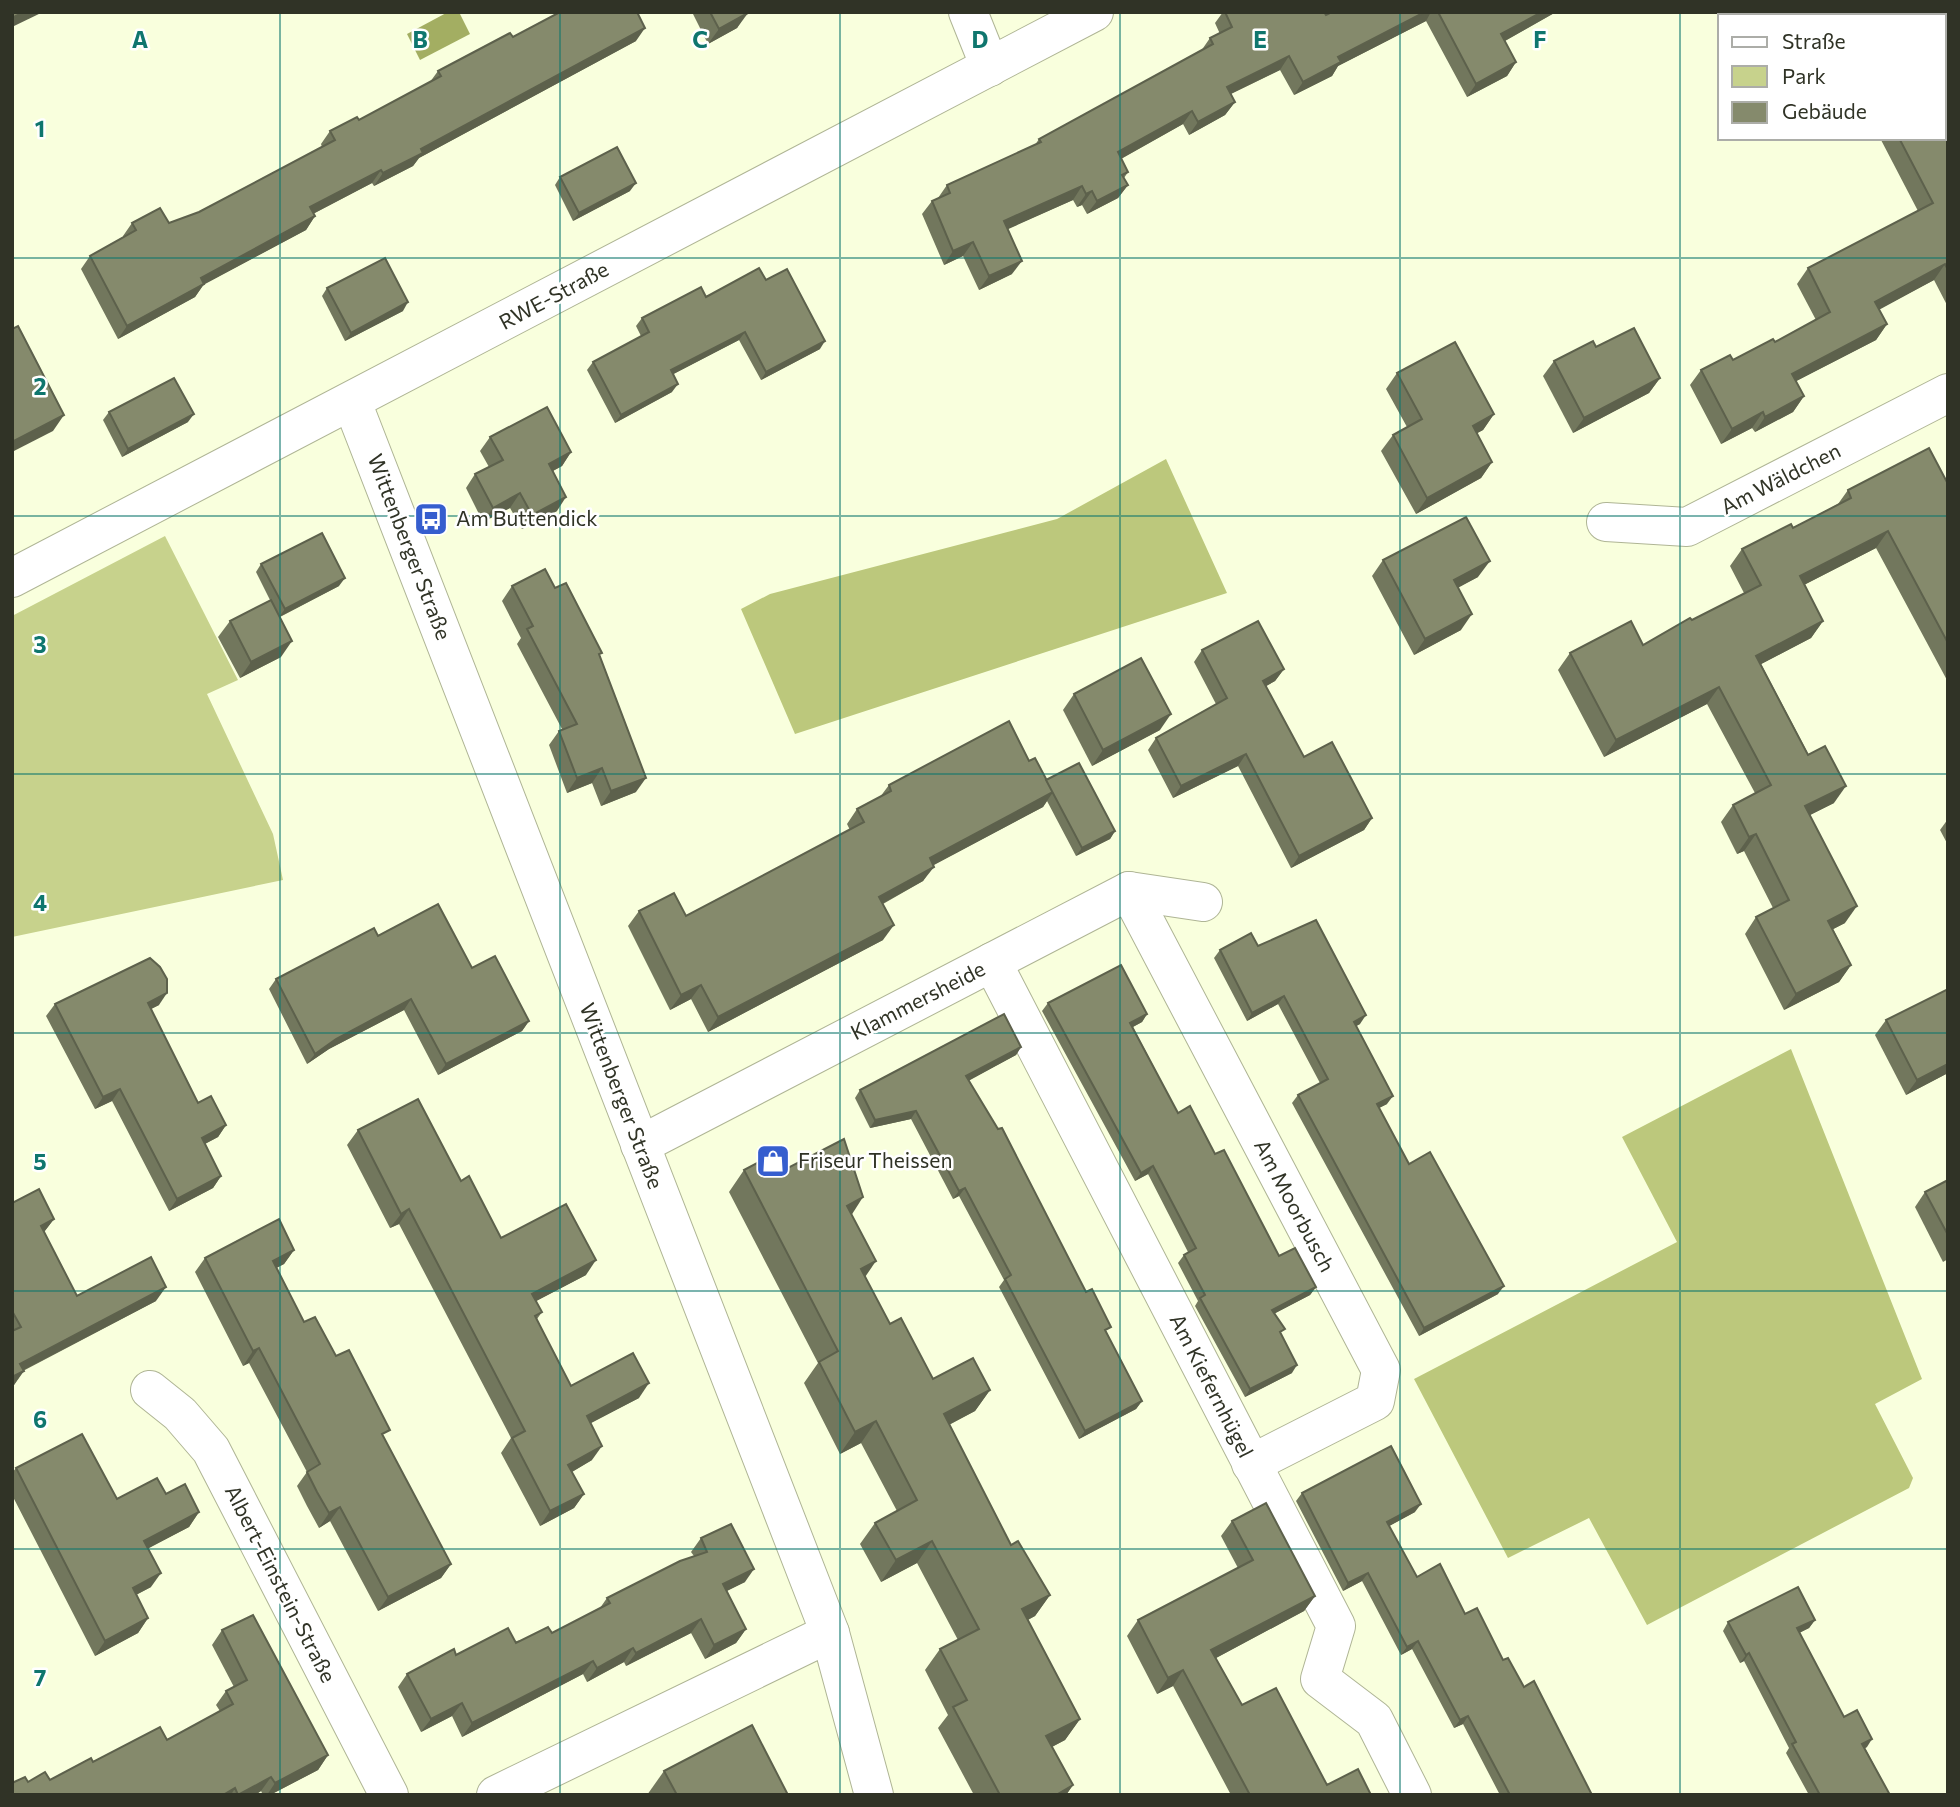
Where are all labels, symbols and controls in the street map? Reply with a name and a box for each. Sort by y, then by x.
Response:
legend [1718,14,1946,140]
text: A [132,25,149,53]
text: B [412,25,428,53]
text: C [692,25,708,53]
text: D [972,25,989,53]
text: E [1253,25,1267,53]
text: F [1533,25,1547,53]
text: Straße [1782,28,1846,53]
text: Park [1782,63,1826,88]
text: Gebäude [1782,98,1867,123]
text: 1 [35,114,45,142]
street label: RWE-Straße [494,255,612,334]
text: 2 [33,372,47,400]
street label: Am Wäldchen [1716,437,1844,519]
street label: Wittenberger Straße [363,450,457,643]
bus stop icon: Am Buttendick [412,500,450,538]
place label: Am Buttendick [456,505,598,530]
text: 3 [33,630,47,658]
text: 4 [33,888,47,916]
street label: Klammersheide [846,955,989,1044]
street label: Wittenberger Straße [575,999,669,1192]
street label: Am Moorbusch [1250,1135,1341,1276]
shop icon: Friseur Theissen [754,1142,792,1180]
text: 5 [33,1147,47,1175]
place label: Friseur Theissen [798,1147,952,1172]
street label: Am Kiefernhügel [1165,1309,1259,1461]
text: 6 [33,1405,47,1433]
street label: Albert-Einstein-Straße [221,1480,342,1686]
text: 7 [34,1663,46,1691]

